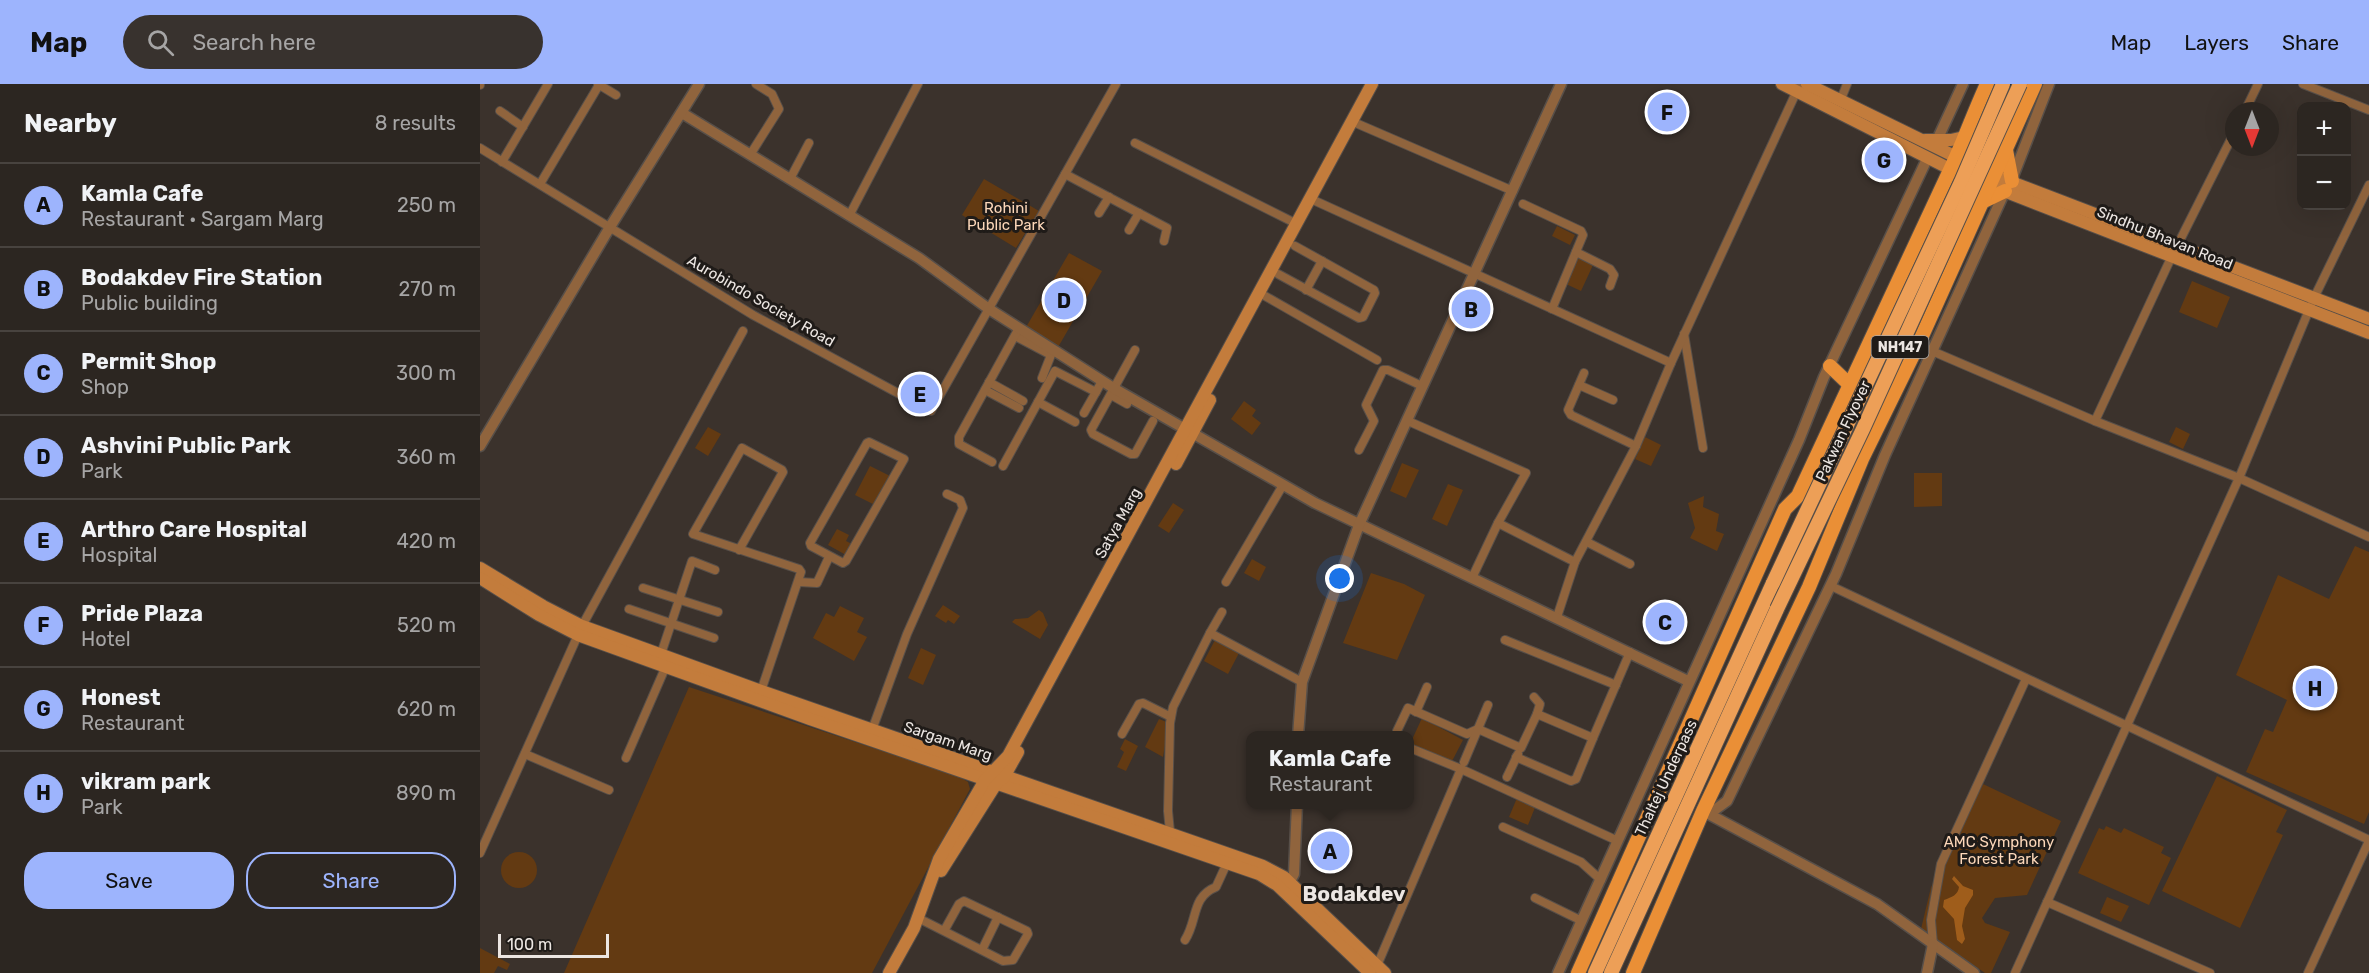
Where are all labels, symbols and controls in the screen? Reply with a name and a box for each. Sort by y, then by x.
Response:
search box [123,15,543,69]
text: Map [30,26,87,59]
icon: search [144,26,177,59]
text: Search here [192,29,316,56]
text: Map [2110,30,2151,55]
text: Layers [2184,30,2249,55]
text: Share [2282,30,2339,55]
pin: F [1648,90,1686,135]
north arrow [2225,102,2279,156]
map controls [2297,102,2351,210]
button: + [2297,102,2351,156]
text: Nearby [24,108,117,139]
text: 8 results [375,111,456,135]
pin: G [1864,138,1904,182]
button: − [2297,156,2351,210]
text: Kamla Cafe [81,180,204,207]
text: A [36,193,51,217]
text: 250 m [397,193,456,217]
park label: Rohini Public Park [967,199,1045,234]
street label: Sindhu Bhavan Road [2095,203,2235,273]
text: Restaurant · Sargam Marg [81,207,324,231]
street label: Aurobindo Society Road [684,251,838,351]
text: Bodakdev Fire Station [81,264,322,291]
text: B [36,277,51,301]
text: 270 m [399,277,456,301]
pin: D [1044,278,1084,322]
pin: B [1452,286,1490,332]
text: Public building [81,291,218,315]
road number: NH147 [1872,336,1928,358]
text: Permit Shop [81,348,216,375]
text: C [36,361,51,385]
text: 300 m [396,361,456,385]
pin: E [900,372,940,416]
text: Shop [81,375,129,399]
street label: Pakwan Flyover [1812,377,1874,484]
text: Ashvini Public Park [81,432,291,459]
text: D [36,445,51,469]
text: 360 m [397,445,456,469]
text: Park [81,459,123,483]
street label: Satya Marg [1091,485,1145,561]
text: Arthro Care Hospital [81,516,307,543]
text: E [37,529,50,553]
text: 420 m [396,529,456,553]
text: Hospital [81,543,157,567]
your location [1325,564,1354,593]
text: Pride Plaza [81,600,203,627]
pin: C [1646,600,1684,644]
text: F [37,613,50,637]
text: 520 m [397,613,456,637]
text: Hotel [81,627,131,651]
pin: H [2296,666,2334,710]
text: Honest [81,684,160,711]
text: G [36,697,51,721]
text: 620 m [397,697,456,721]
text: Restaurant [81,711,185,735]
street label: Sargam Marg [902,717,994,765]
street label: Thaltej Underpass [1631,717,1701,839]
popup [1246,731,1414,809]
text: Kamla Cafe [1269,745,1391,772]
text: vikram park [81,768,211,795]
text: Restaurant [1269,772,1372,796]
text: H [36,781,51,805]
text: 890 m [396,781,456,805]
text: Park [81,795,123,819]
pin: A [1310,828,1350,873]
park label: AMC Symphony Forest Park [1944,833,2054,868]
button: Save [24,852,234,909]
button: Share [246,852,456,909]
district label: Bodakdev [1303,881,1406,906]
scale bar [498,931,609,958]
text: 100 m [507,935,552,954]

